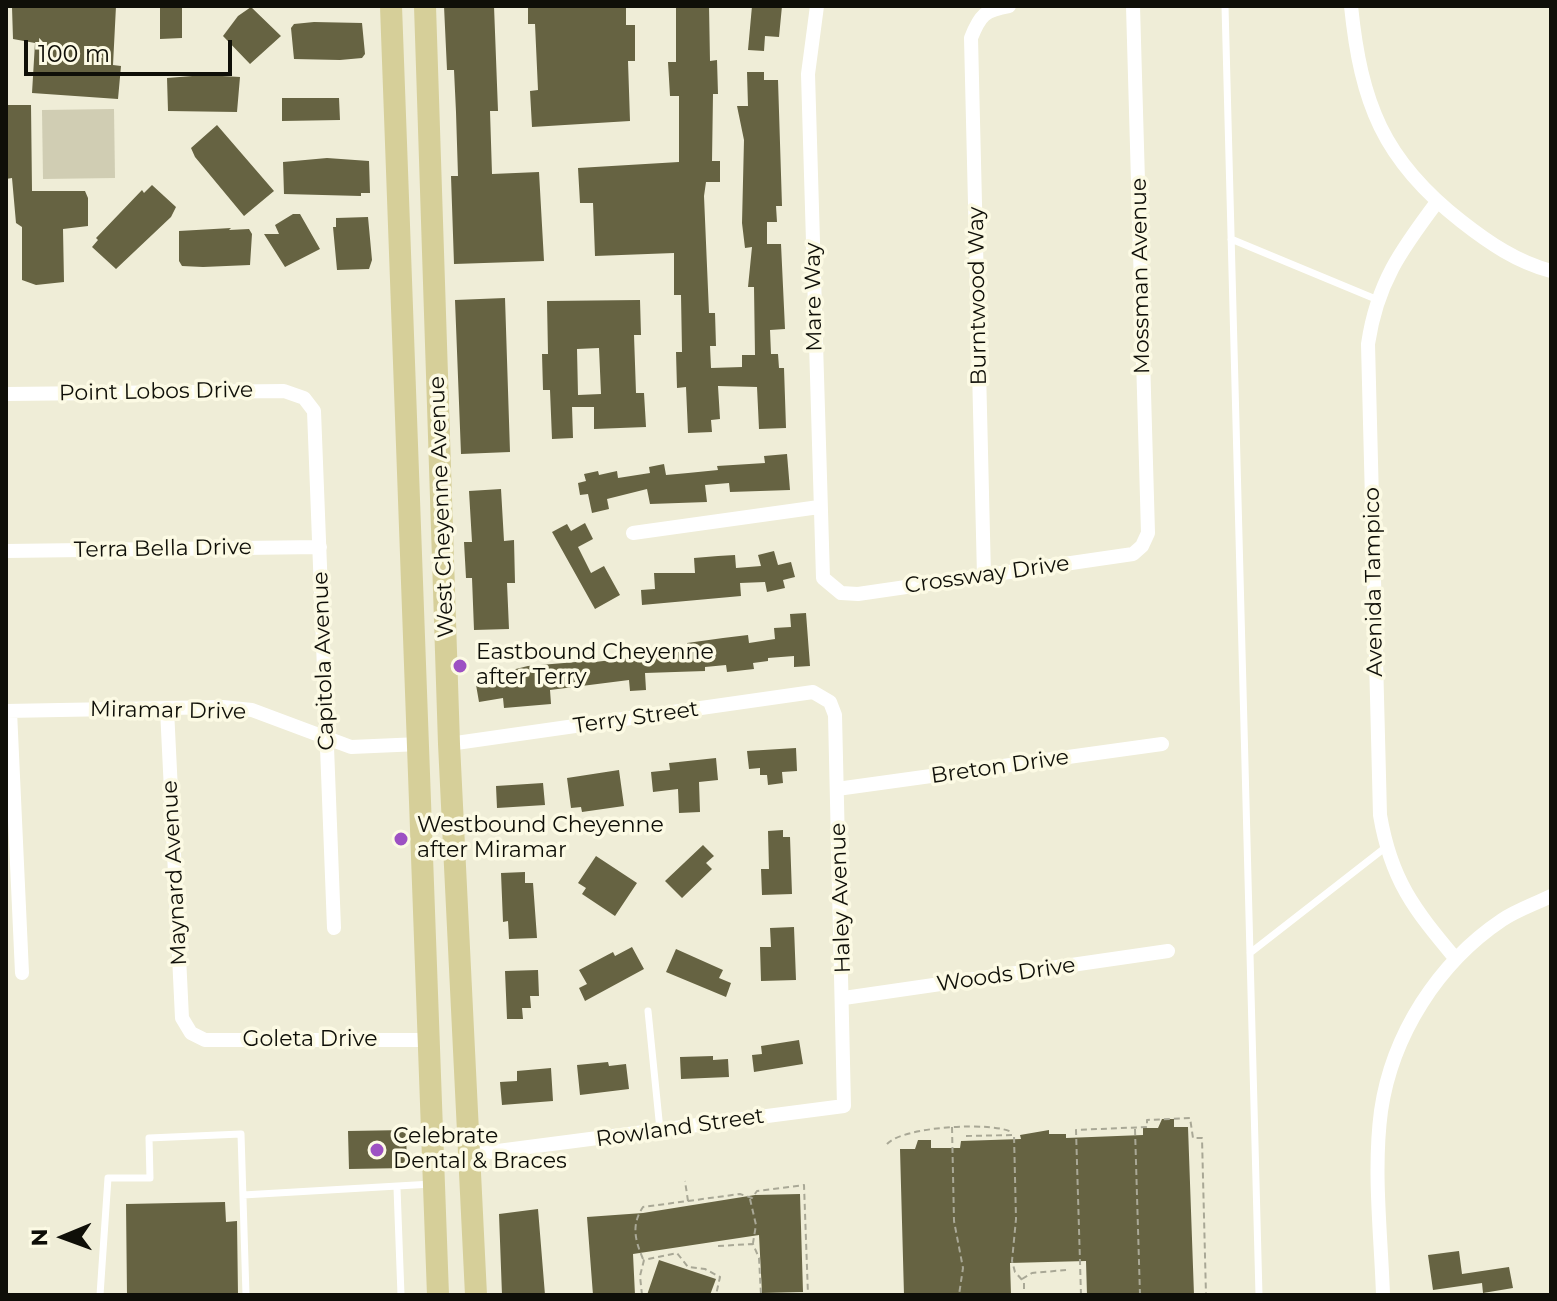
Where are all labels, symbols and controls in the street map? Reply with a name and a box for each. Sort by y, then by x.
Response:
scale bar [28,24,236,74]
text: 100 m [38,39,110,68]
street label: Mossman Avenue [1126,178,1156,374]
street label: Burntwood Way [963,206,993,386]
street label: Mare Way [800,242,828,352]
street label: West Cheyenne Avenue [424,375,460,639]
street label: Point Lobos Drive [59,377,253,407]
street label: Avenida Tampico [1359,487,1389,677]
street label: Terra Bella Drive [74,534,252,564]
street label: Crossway Drive [903,550,1071,600]
street label: Capitola Avenue [308,571,340,751]
place label: Eastbound Cheyenne after Terry [476,640,714,692]
marker: Eastbound Cheyenne after Terry [451,657,469,675]
street label: Miramar Drive [90,696,246,726]
street label: Terry Street [572,696,700,740]
street label: Breton Drive [929,744,1071,790]
street label: Maynard Avenue [157,780,193,966]
place label: Westbound Cheyenne after Miramar [417,813,664,864]
street label: Haley Avenue [825,822,857,974]
marker: Westbound Cheyenne after Miramar [392,830,410,848]
street label: Woods Drive [935,952,1077,998]
street label: Goleta Drive [243,1027,377,1053]
street label: Rowland Street [594,1103,766,1153]
place label: Celebrate Dental & Braces [393,1124,567,1176]
marker: Celebrate Dental & Braces [368,1141,386,1159]
north arrow [24,1197,104,1277]
text: N [26,1228,53,1247]

